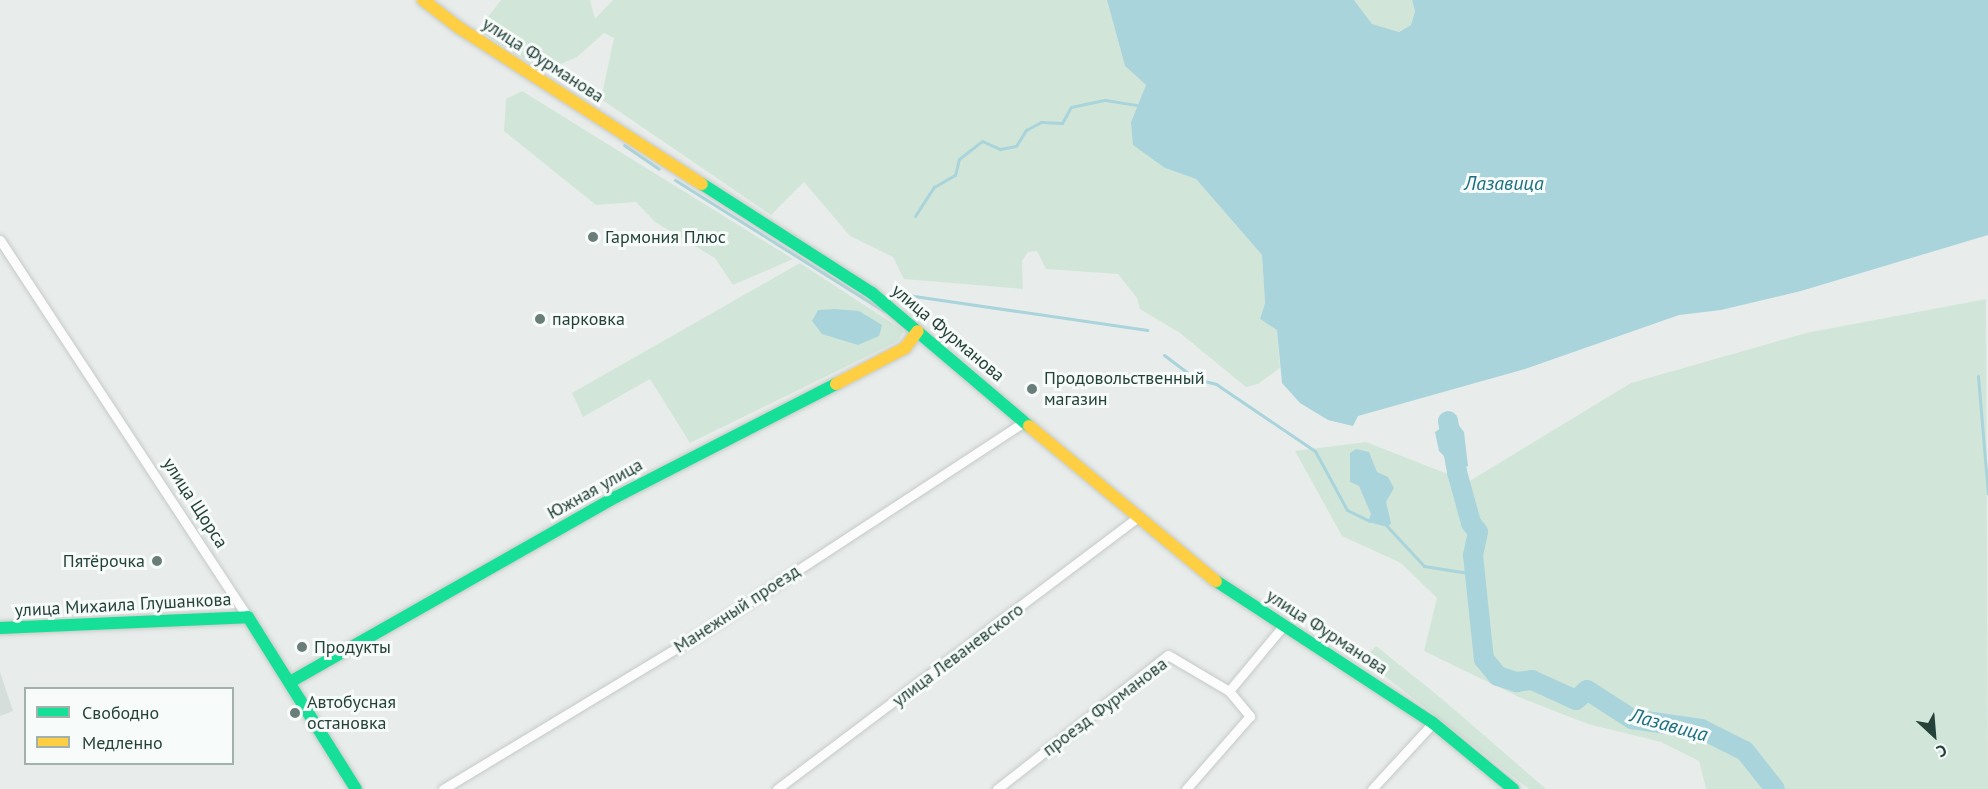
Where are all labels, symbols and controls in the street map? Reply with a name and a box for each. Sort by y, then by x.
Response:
street label: улица Фурманова [478,13,608,107]
water label: Лазавица [1464,171,1544,195]
place label: Гармония Плюс [605,226,726,248]
marker: Гармония Плюс [586,230,600,244]
street label: улица Фурманова [887,280,1009,386]
place label: парковка [552,308,625,330]
marker: парковка [533,312,547,326]
place label: Продовольственный магазин [1044,368,1205,410]
marker: Продовольственный магазин [1025,382,1039,396]
street label: улица Щорса [158,454,232,552]
street label: Южная улица [544,454,646,524]
place label: Пятёрочка [63,550,145,572]
marker: Пятёрочка [150,554,164,568]
street label: Манежный проезд [670,560,804,658]
street label: улица Фурманова [1262,585,1392,679]
street label: улица Михаила Глушанкова [14,589,232,621]
street label: улица Леваневского [888,599,1028,711]
place label: Продукты [314,636,391,658]
marker: Продукты [295,640,309,654]
street label: проезд Фурманова [1038,653,1172,761]
legend [24,687,234,765]
place label: Автобусная остановка [307,692,396,734]
text: Свободно [82,701,159,724]
water label: Лазавица [1628,703,1710,747]
north arrow [1904,705,1964,765]
marker: Автобусная остановка [288,706,302,720]
text: Медленно [82,731,163,754]
text: С [1933,740,1950,762]

